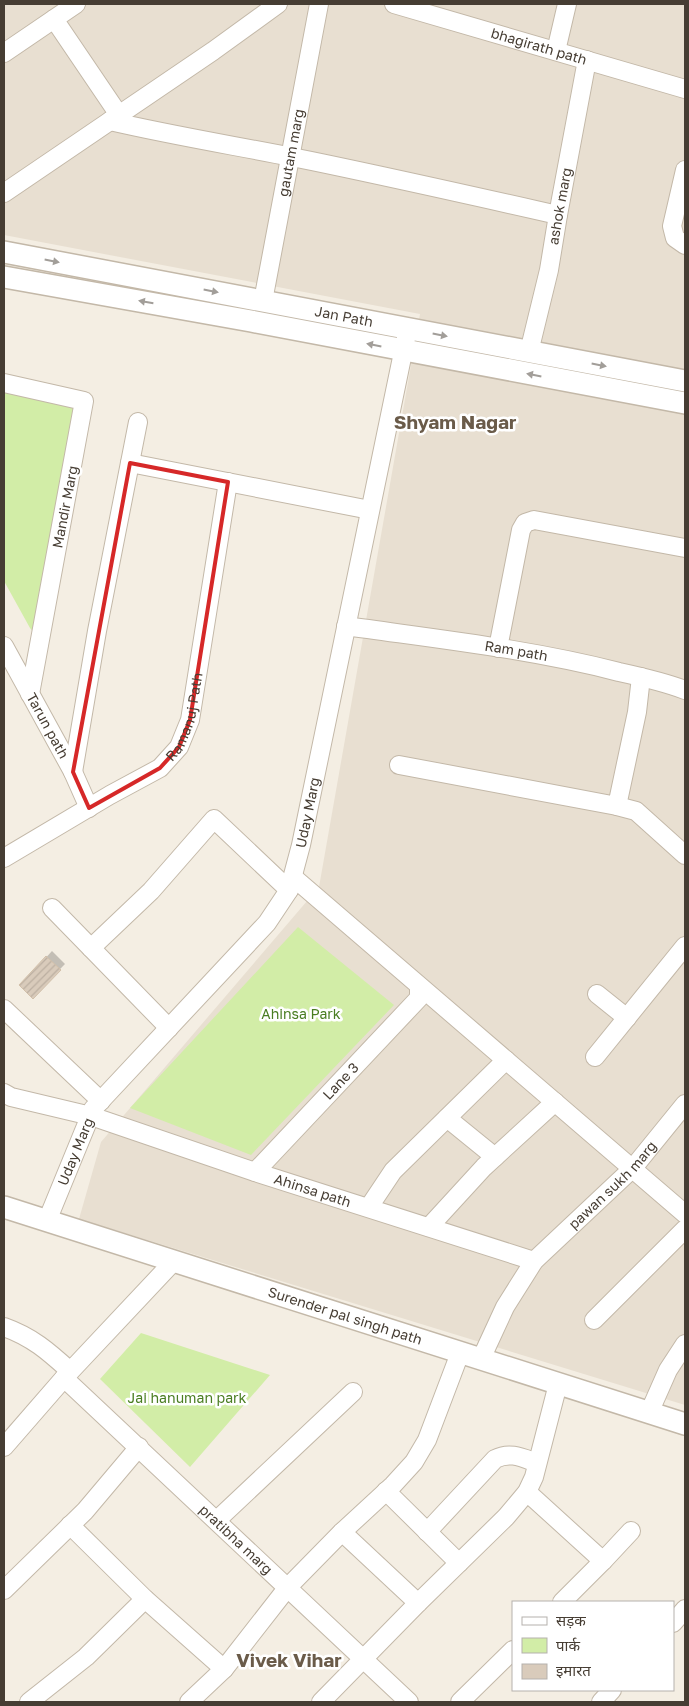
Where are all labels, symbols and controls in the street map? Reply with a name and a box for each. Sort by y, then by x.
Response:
street label: bhagirath path [489,24,589,68]
street label: gautam marg [274,107,307,198]
street label: ashok marg [544,166,575,246]
one-way arrow [44,257,60,265]
one-way arrow [204,288,220,296]
one-way arrow [137,298,153,306]
street label: Jan Path [314,302,375,330]
one-way arrow [432,331,448,339]
one-way arrow [366,340,382,348]
one-way arrow [592,361,608,369]
one-way arrow [526,370,542,378]
district label: Shyam Nagar [394,410,517,433]
street label: Mandir Marg [48,464,81,550]
street label: Ram path [483,637,549,664]
street label: Ramanuj Path [162,671,205,764]
street label: Tarun path [23,690,73,761]
street label: Uday Marg [292,776,323,849]
park label: Ahinsa Park [261,1005,341,1022]
street label: Lane 3 [319,1059,362,1103]
street label: Uday Marg [54,1115,97,1188]
street label: pawan sukh marg [565,1137,660,1232]
street label: Ahinsa path [272,1170,353,1210]
street label: Surender pal singh path [266,1283,425,1348]
park label: Jai hanuman park [128,1389,246,1406]
street label: pratibha marg [196,1501,276,1578]
legend [512,1601,674,1691]
text: सड़क [556,1611,586,1629]
text: पार्क [556,1636,580,1654]
district label: Vivek Vihar [236,1648,342,1671]
text: इमारत [556,1661,591,1679]

